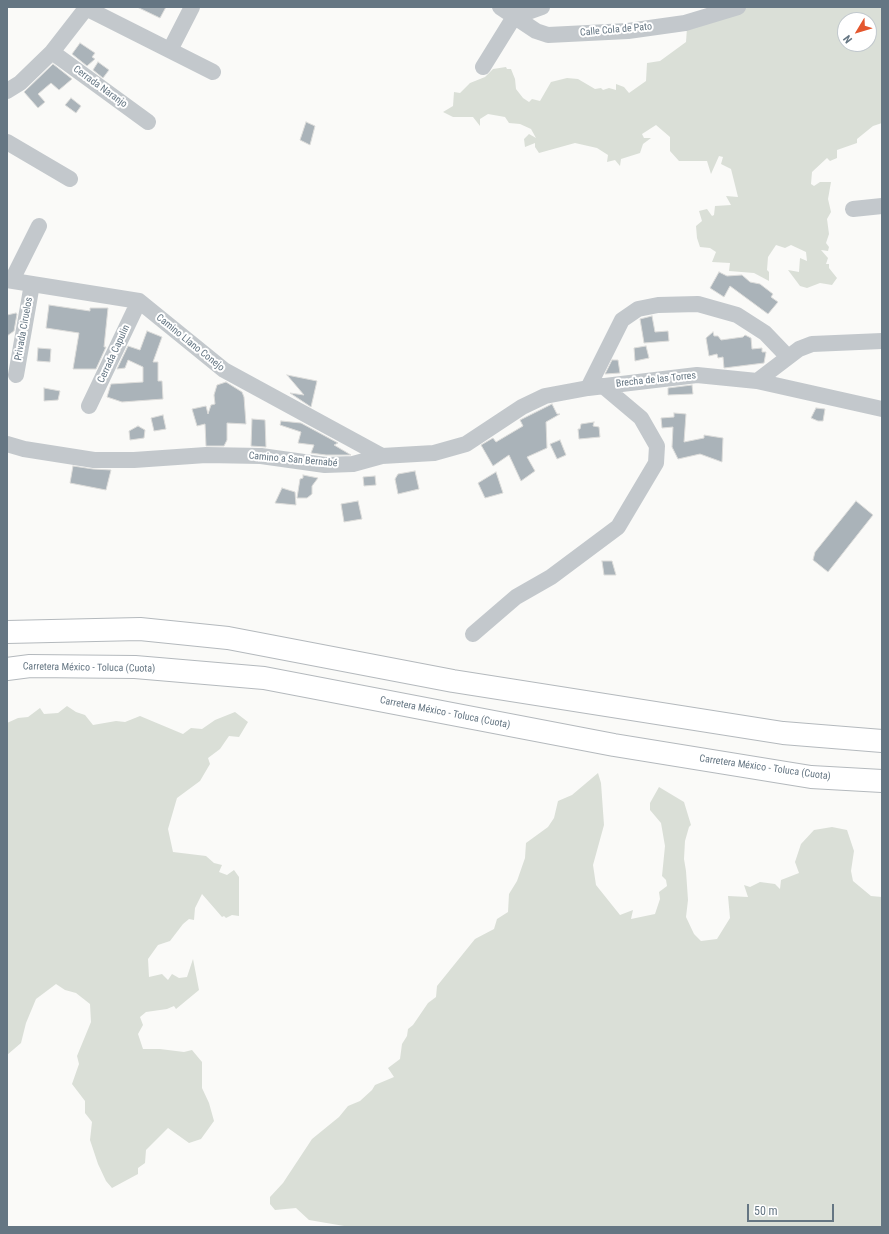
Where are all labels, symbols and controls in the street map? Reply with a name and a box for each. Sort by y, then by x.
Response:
north arrow [837,12,877,52]
street label: Calle Cola de Pato [580,21,652,39]
text: N [841,32,855,46]
street label: Cerrada Naranjo [71,63,129,111]
street label: Privada Ciruelos [13,296,35,362]
street label: Camino Llano Conejo [154,312,226,374]
street label: Cerrada Capulin [95,323,133,385]
street label: Brecha de las Torres [615,370,697,390]
street label: Camino a San Bernabé [248,450,338,470]
street label: Carretera México - Toluca (Cuota) [23,661,155,675]
street label: Carretera México - Toluca (Cuota) [379,694,511,732]
street label: Carretera México - Toluca (Cuota) [699,753,831,783]
scale bar [749,1196,836,1222]
text: 50 m [754,1204,778,1218]

